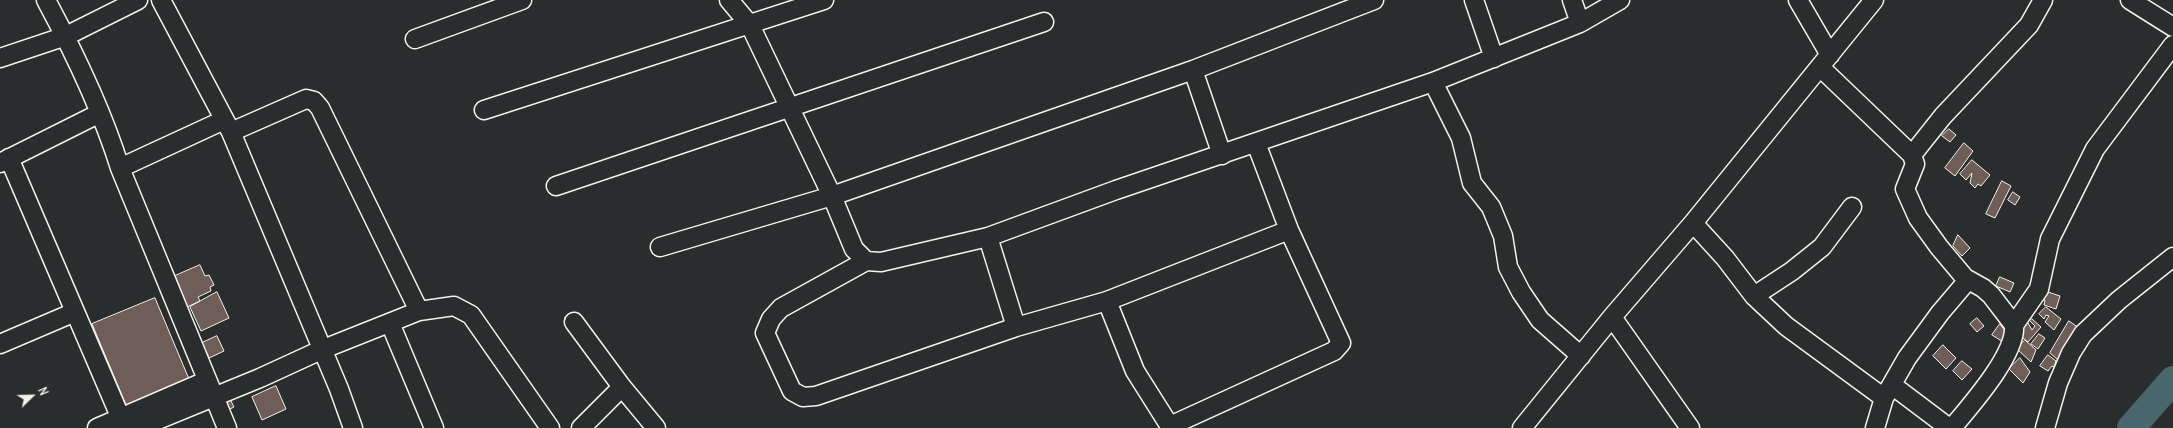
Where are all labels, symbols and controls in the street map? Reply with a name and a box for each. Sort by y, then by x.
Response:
north arrow [12,376,52,416]
text: N [35,385,51,398]

